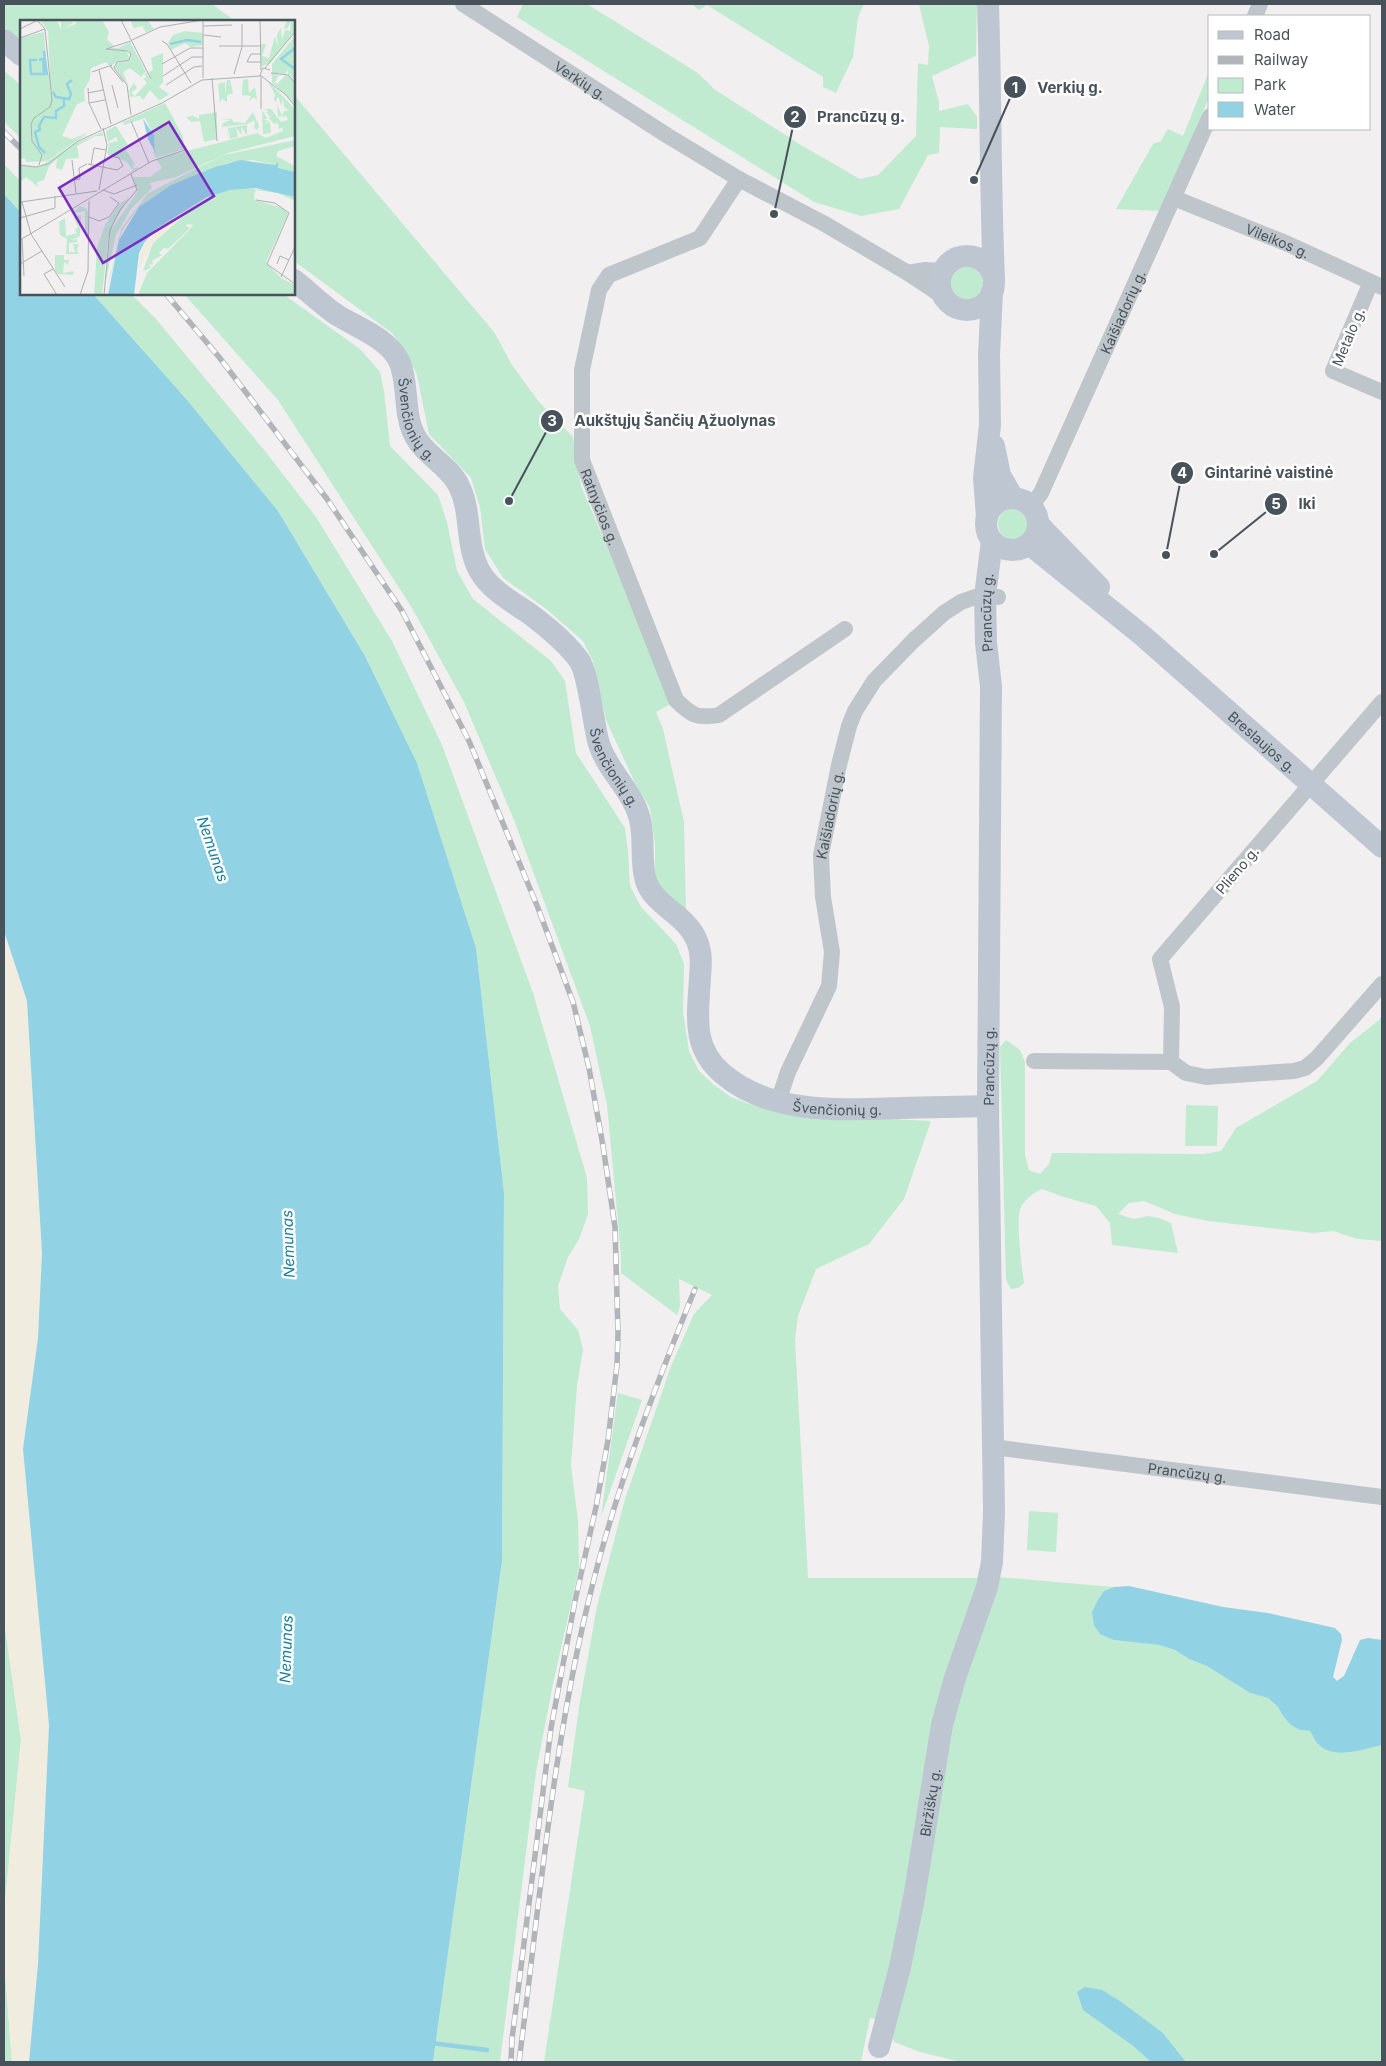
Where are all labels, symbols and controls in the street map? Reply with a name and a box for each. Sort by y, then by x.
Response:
legend [1208,15,1371,130]
inset map [20,20,295,295]
text: Road [1254,25,1290,44]
text: Railway [1254,50,1309,69]
street label: Verkių g. [551,57,610,103]
callout: Verkių g. [1002,72,1113,102]
text: Park [1254,75,1287,94]
text: 1 [1012,78,1018,97]
text: Verkių g. [1037,78,1103,97]
text: Water [1254,100,1296,119]
callout: Prancūzų g. [782,102,915,132]
text: 2 [790,107,800,126]
text: Prancūzų g. [817,107,905,126]
street label: Vileikos g. [1243,219,1312,261]
street label: Kaišiadorių g. [1096,267,1148,356]
street label: Metalo g. [1328,305,1368,369]
street label: Švenčionių g. [396,377,440,465]
callout: Aukštųjų Šančių Ąžuolynas [540,406,786,436]
text: 3 [547,411,557,430]
text: Aukštųjų Šančių Ąžuolynas [574,411,776,430]
callout: Gintarinė vaistinė [1169,458,1343,488]
text: 4 [1177,463,1187,482]
text: Gintarinė vaistinė [1205,463,1334,482]
street label: Ratnyčios g. [578,466,623,548]
callout: Iki [1264,489,1326,519]
text: 5 [1271,494,1281,513]
text: Iki [1299,494,1315,513]
street label: Prancūzų g. [976,572,996,653]
street label: Breslaujos g. [1225,707,1300,776]
street label: Švenčionių g. [587,726,643,810]
street label: Kaišiadorių g. [812,769,846,860]
water label: Nemunas [193,814,233,884]
street label: Plieno g. [1212,843,1262,897]
street label: Prancūzų g. [980,1026,997,1106]
street label: Švenčionių g. [791,1097,882,1118]
water label: Nemunas [277,1210,299,1278]
street label: Prancūzų g. [1147,1459,1228,1485]
water label: Nemunas [275,1615,297,1683]
street label: Biržiškų g. [916,1767,943,1838]

